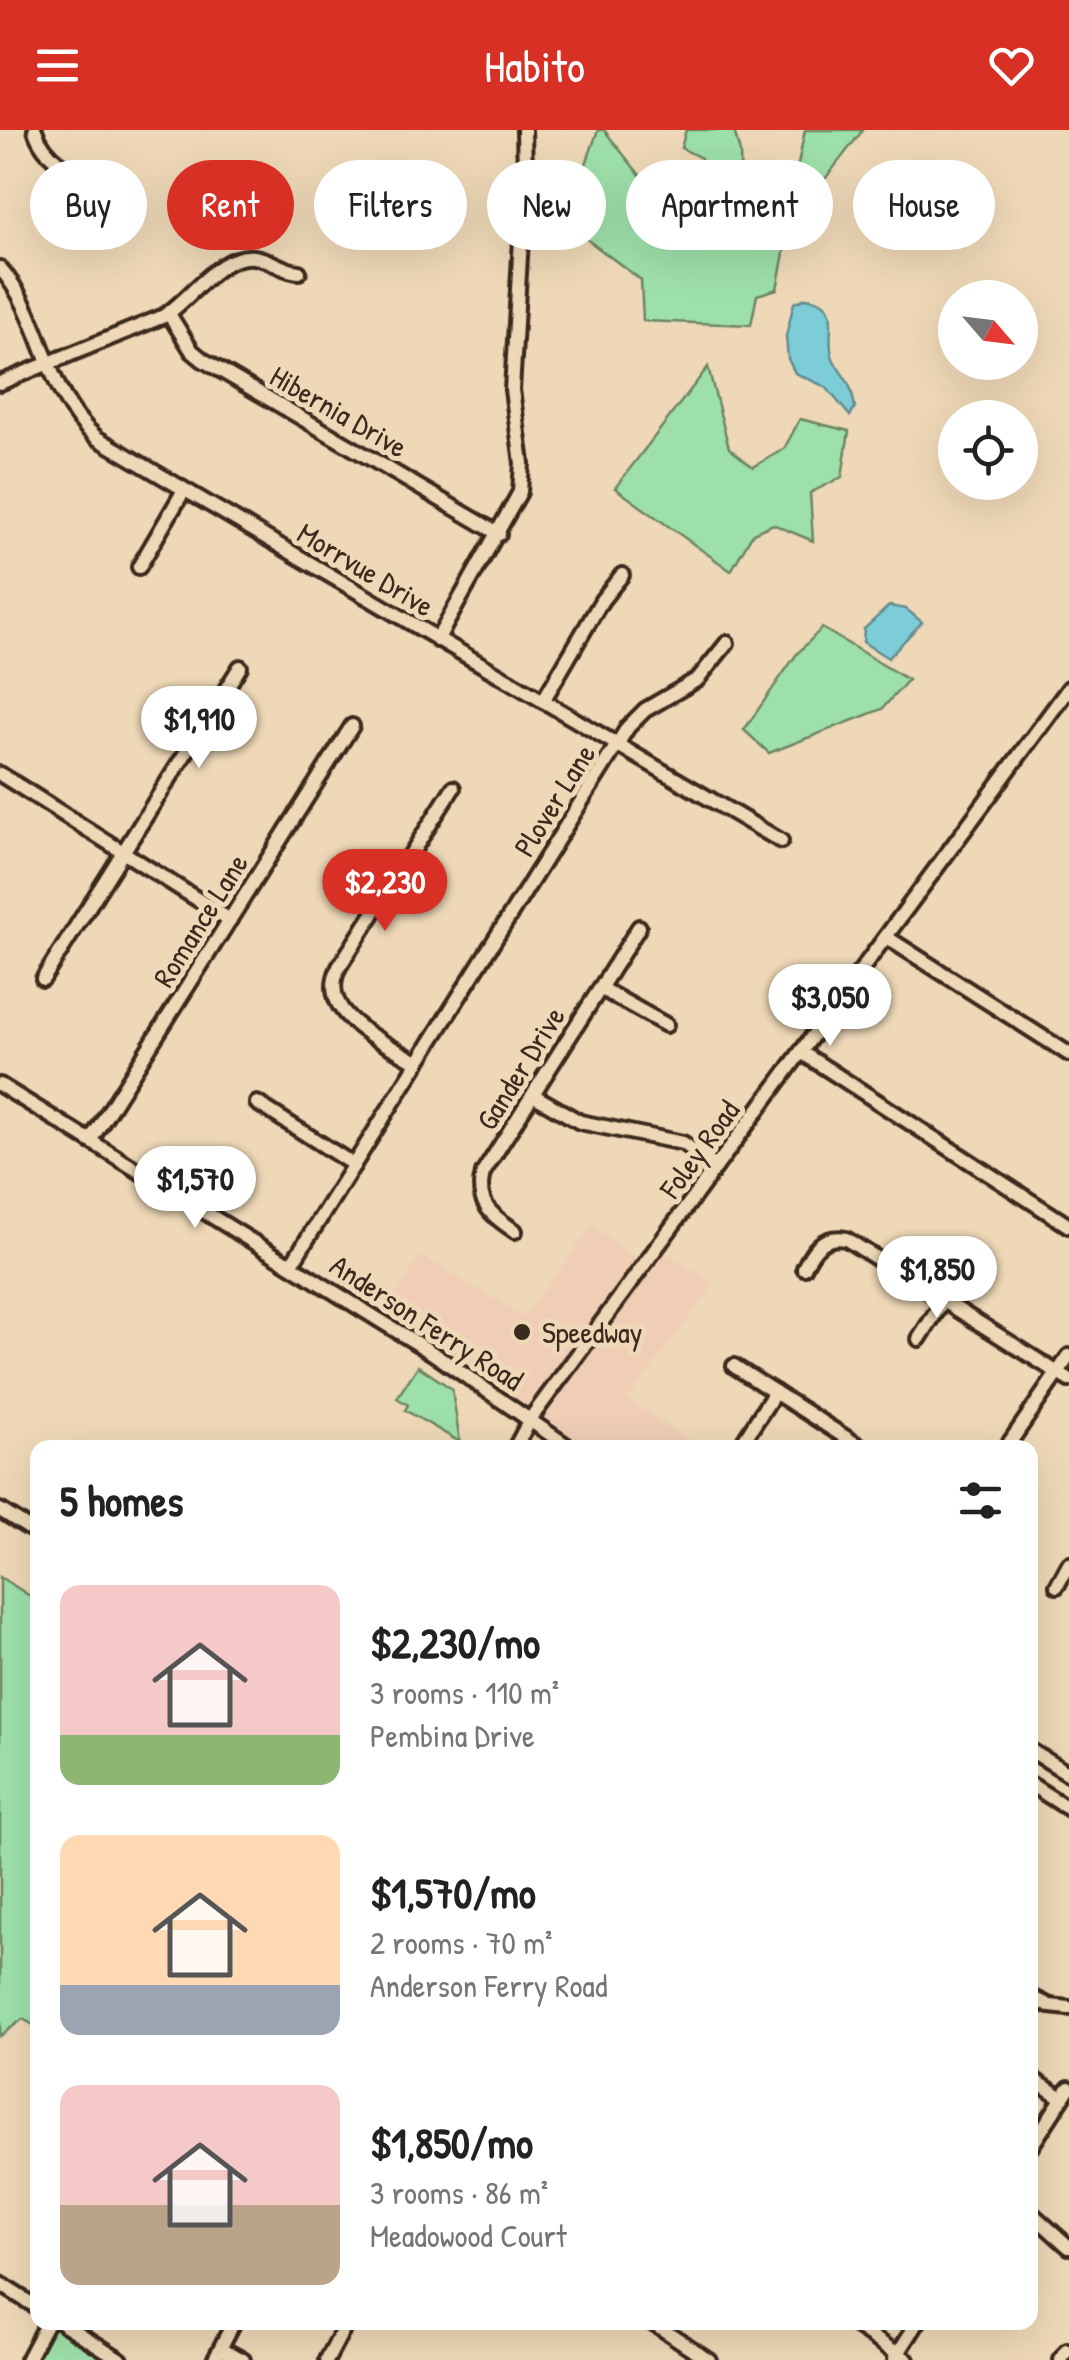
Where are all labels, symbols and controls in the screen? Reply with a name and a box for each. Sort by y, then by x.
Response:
text: Habito [484,35,585,96]
icon: menu [30,38,85,93]
icon: heart [984,38,1039,93]
chip: Buy [30,160,147,250]
chip: Rent [167,160,294,250]
chip: Filters [314,160,467,250]
chip: New [487,160,606,250]
chip: Apartment [626,160,833,250]
chip: House [853,160,995,250]
north arrow [938,280,1038,380]
map controls [938,280,1038,500]
street label: Hibernia Drive [263,356,415,466]
button: locate [938,400,1038,500]
street label: Morrvue Drive [290,513,442,625]
pin: $1,910 [118,686,280,771]
text: $1,910 [163,697,235,740]
street label: Plover Lane [504,736,604,864]
street label: Romance Lane [143,846,257,994]
pin: $2,230 [304,849,466,934]
text: $2,230 [344,860,426,903]
pin: $3,050 [749,964,911,1049]
text: $3,050 [790,975,870,1018]
street label: Gander Drive [466,999,574,1137]
street label: Foley Road [649,1092,748,1207]
pin: $1,570 [114,1146,276,1231]
text: $1,570 [156,1157,234,1200]
pin: $1,850 [856,1236,1018,1321]
street label: Anderson Ferry Road [323,1245,531,1400]
text: $1,850 [899,1247,975,1290]
place label: Speedway [542,1312,643,1352]
marker: Speedway [511,1321,533,1343]
text: 5 homes [60,1472,183,1529]
icon: filters [953,1473,1008,1528]
text: $2,230/mo [370,1614,540,1671]
icon: home [140,1625,260,1745]
text: 3 rooms · 110 m² [370,1671,559,1714]
text: Pembina Drive [370,1714,535,1757]
text: $1,570/mo [370,1864,536,1921]
icon: home [140,1875,260,1995]
text: 2 rooms · 70 m² [370,1921,552,1964]
text: Anderson Ferry Road [370,1964,607,2007]
text: $1,850/mo [370,2114,533,2171]
icon: home [140,2125,260,2245]
text: 3 rooms · 86 m² [370,2171,548,2214]
text: Meadowood Court [370,2214,567,2257]

